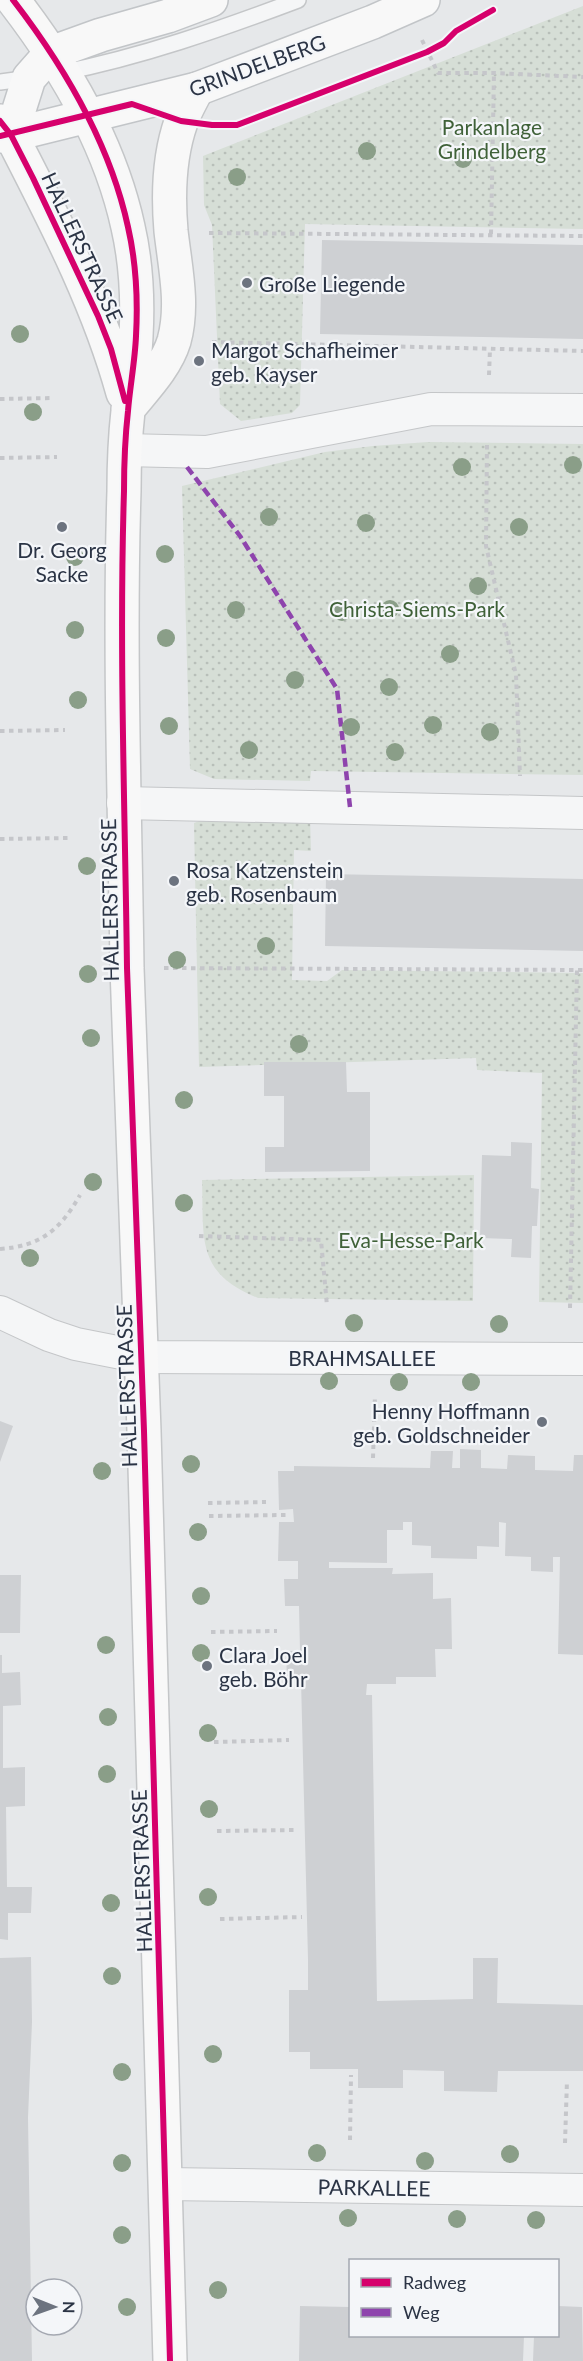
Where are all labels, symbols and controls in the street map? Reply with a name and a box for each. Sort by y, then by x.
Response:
street label: GRINDELBERG [185,29,329,101]
park label: Parkanlage Grindelberg [438,114,546,163]
street label: HALLERSTRASSE [37,168,129,326]
place label: Große Liegende [259,271,405,296]
marker: Große Liegende [240,276,254,290]
place label: Margot Schafheimer geb. Kayser [211,337,398,386]
marker: Margot Schafheimer geb. Kayser [192,354,206,368]
marker: Dr. Georg Sacke [55,520,69,534]
place label: Dr. Georg Sacke [17,537,107,586]
park label: Christa-Siems-Park [329,596,505,621]
street label: HALLERSTRASSE [95,818,123,982]
place label: Rosa Katzenstein geb. Rosenbaum [186,857,343,906]
marker: Rosa Katzenstein geb. Rosenbaum [167,874,181,888]
park label: Eva-Hesse-Park [338,1227,484,1252]
street label: HALLERSTRASSE [111,1304,141,1468]
street label: BRAHMSALLEE [288,1345,436,1370]
place label: Henny Hoffmann geb. Goldschneider [353,1398,530,1447]
marker: Henny Hoffmann geb. Goldschneider [535,1415,549,1429]
place label: Clara Joel geb. Böhr [219,1642,308,1691]
marker: Clara Joel geb. Böhr [200,1659,214,1673]
street label: HALLERSTRASSE [126,1789,156,1953]
street label: PARKALLEE [317,2174,431,2200]
legend [349,2259,559,2337]
text: Radweg [403,2271,466,2293]
north arrow [24,2277,84,2337]
text: N [60,2301,79,2314]
text: Weg [403,2301,440,2323]

